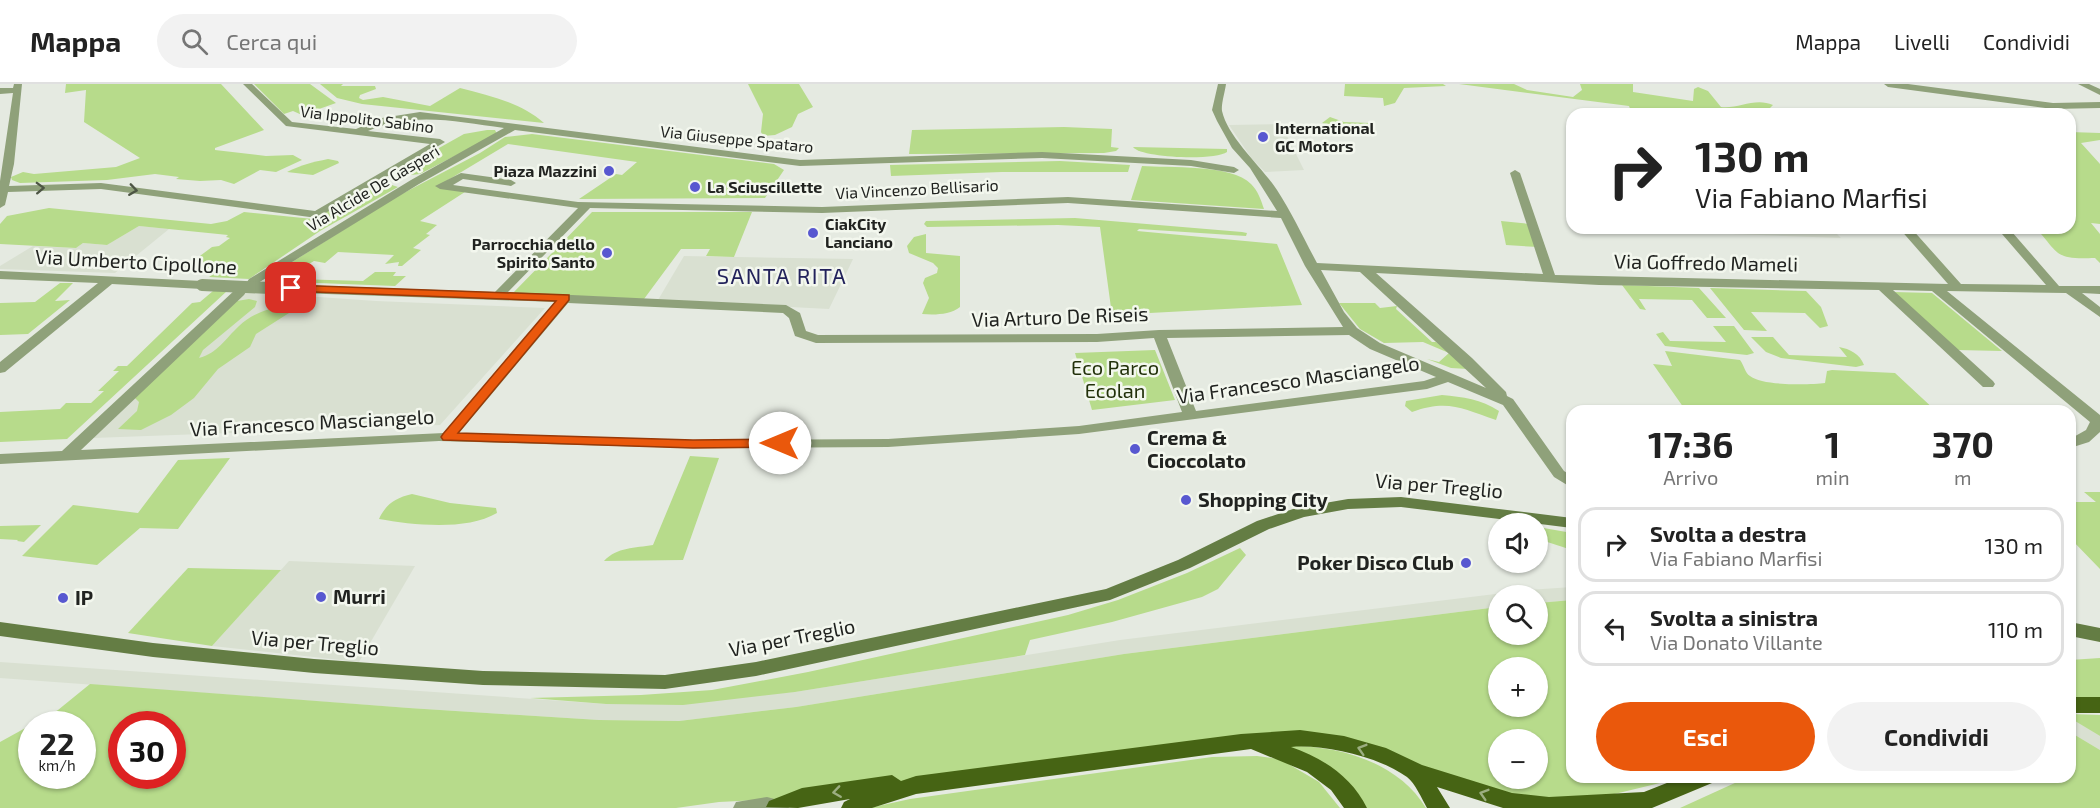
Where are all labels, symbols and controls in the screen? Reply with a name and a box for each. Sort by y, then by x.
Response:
search box [157,14,577,68]
text: Mappa [30,24,121,58]
icon: search [178,25,211,58]
text: Cerca qui [226,28,317,54]
text: Mappa [1795,29,1861,54]
text: Livelli [1894,29,1950,54]
text: Condividi [1983,29,2070,54]
street label: Via Ippolito Sabino [299,101,435,136]
place label: International GC Motors [1275,118,1376,155]
street label: Via Giuseppe Spataro [660,121,815,156]
marker: International GC Motors [1256,130,1270,144]
text: 130 m [1695,130,1810,180]
icon: right [1596,132,1674,210]
street label: Via Alcide De Gasperi [303,140,443,235]
place label: Piaza Mazzini [494,161,597,180]
marker: Piaza Mazzini [602,164,616,178]
street label: Via Vincenzo Bellisario [835,175,999,202]
place label: La Sciuscillette [707,177,822,196]
marker: La Sciuscillette [688,180,702,194]
text: Via Fabiano Marfisi [1695,181,1928,213]
one-way arrow [36,182,45,194]
one-way arrow [129,183,138,195]
place label: CiakCity Lanciano [825,214,893,251]
marker: CiakCity Lanciano [806,226,820,240]
place label: Parrocchia dello Spirito Santo [472,234,595,271]
street label: Via Umberto Cipollone [35,244,238,278]
marker: Parrocchia dello Spirito Santo [600,246,614,260]
street label: Via Goffredo Mameli [1614,248,1798,276]
pin [265,262,316,313]
district label: SANTA RITA [717,262,847,288]
icon: arrive [274,271,307,304]
street label: Via Arturo De Riseis [971,301,1149,331]
street label: Via Francesco Masciangelo [1175,350,1421,408]
park label: Eco Parco Ecolan [1071,355,1159,402]
street label: Via Francesco Masciangelo [189,404,435,440]
position arrow [748,411,812,475]
text: 17:36 [1648,422,1734,465]
text: 1 [1825,422,1840,465]
text: 370 [1932,422,1994,465]
place label: Crema & Cioccolato [1147,425,1246,472]
marker: Crema & Cioccolato [1128,442,1142,456]
text: Arrivo [1663,465,1718,489]
text: min [1816,465,1850,489]
text: m [1954,465,1972,489]
street label: Via per Treglio [1374,467,1504,503]
place label: Shopping City [1198,487,1328,512]
marker: Shopping City [1179,493,1193,507]
map controls [1488,513,1548,789]
button: sound [1488,513,1548,573]
text: Svolta a destra [1650,520,1807,546]
icon: right [1599,528,1632,561]
text: 130 m [1985,532,2043,558]
text: Via Fabiano Marfisi [1650,546,1822,570]
place label: Poker Disco Club [1297,550,1454,574]
marker: Poker Disco Club [1459,556,1473,570]
place label: Murri [333,584,386,608]
place label: IP [75,585,93,609]
button: search [1488,585,1548,645]
marker: Murri [314,590,328,604]
marker: IP [56,591,70,605]
text: Svolta a sinistra [1650,604,1818,630]
icon: left [1599,612,1632,645]
street label: Via per Treglio [727,613,857,661]
text: 110 m [1988,616,2043,642]
street label: Via per Treglio [250,624,380,660]
text: Via Donato Villante [1650,630,1823,654]
button: + [1488,657,1548,717]
button: Esci [1596,702,1815,771]
button: Condividi [1827,702,2046,771]
speed limit sign: 30 [108,711,186,789]
text: 22 [40,725,74,761]
button: − [1488,729,1548,789]
one-way arrow [1357,744,1368,756]
text: km/h [38,756,76,774]
one-way arrow [833,785,842,798]
one-way arrow [1479,789,1490,801]

